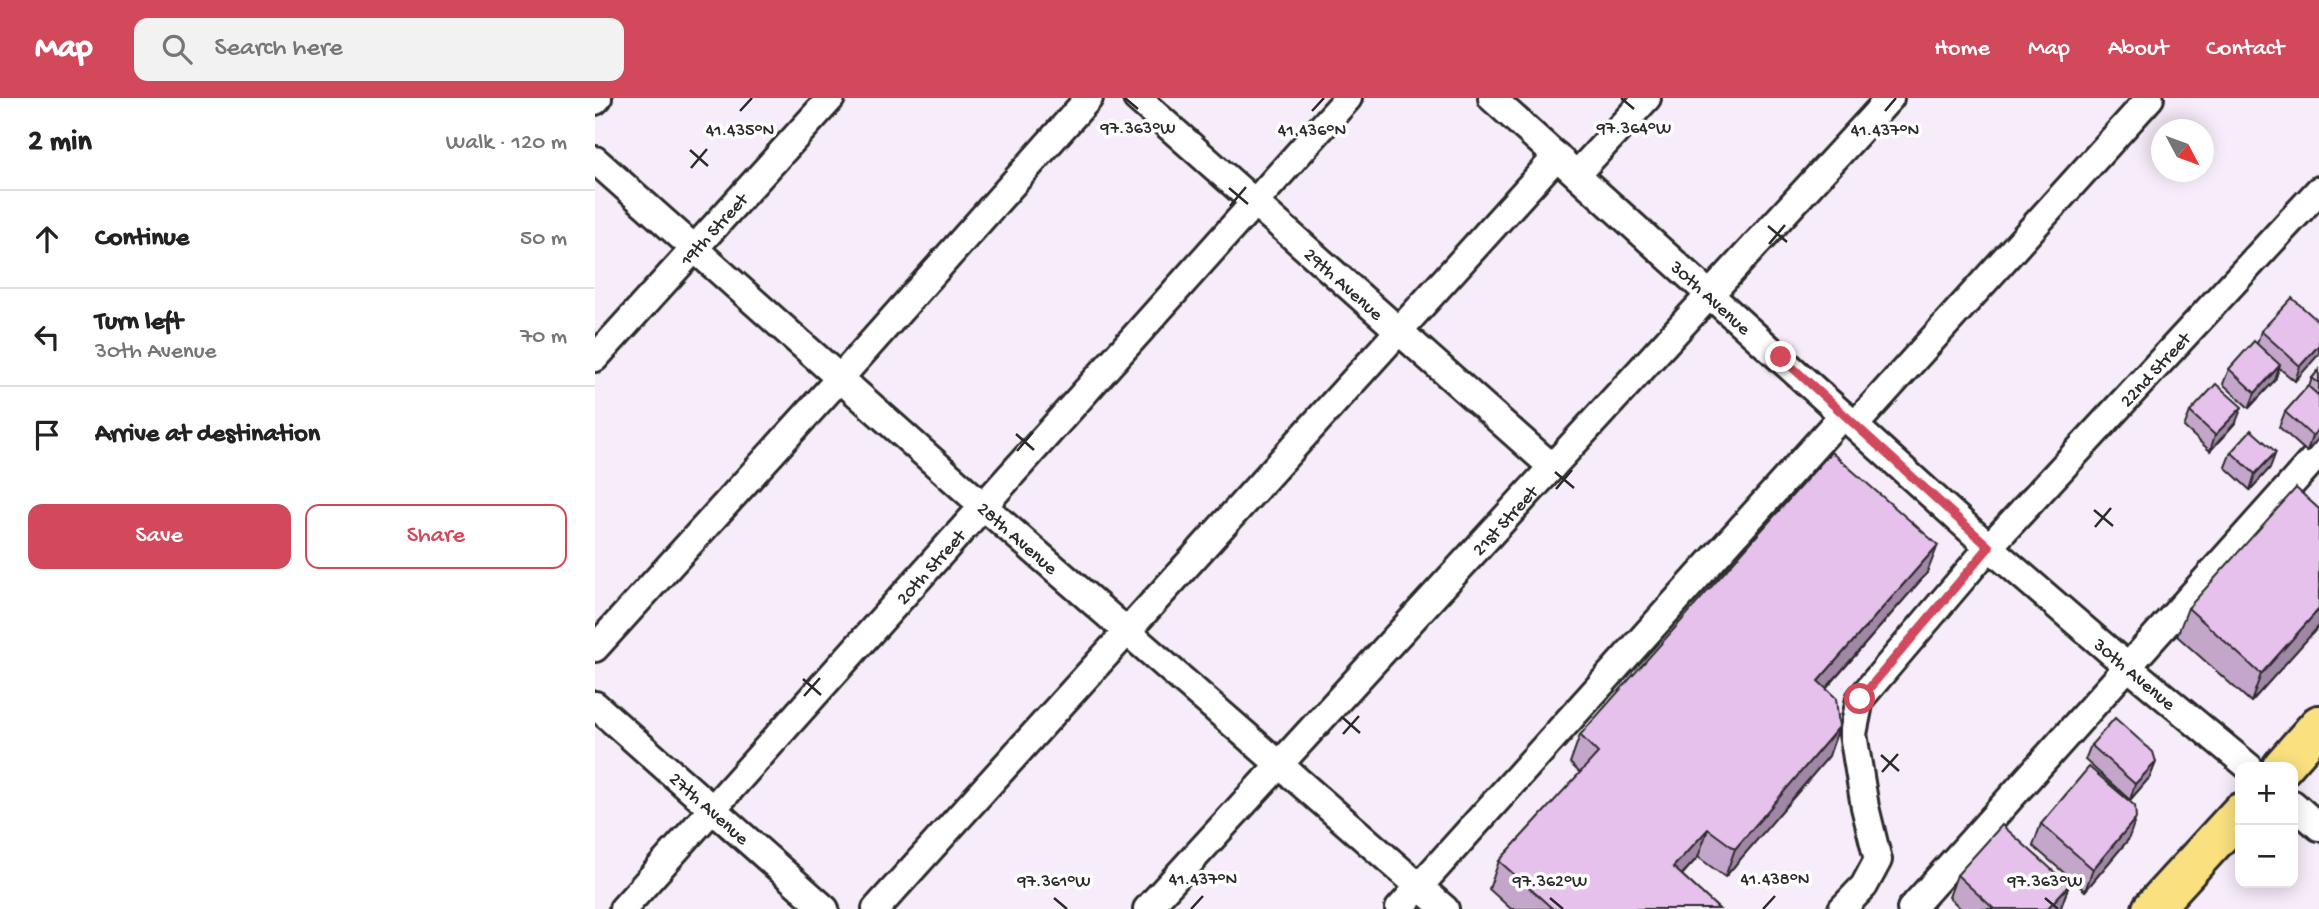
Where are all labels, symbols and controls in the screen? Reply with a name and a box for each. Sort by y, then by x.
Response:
search box [134,18,624,81]
text: Map [35,30,92,68]
icon: search [158,30,196,68]
text: Search here [214,34,343,65]
text: Home [1934,35,1990,64]
text: Map [2028,35,2070,64]
text: About [2108,35,2168,64]
text: Contact [2206,35,2284,64]
text: 97.363°W [1099,119,1176,140]
text: 97.364°W [1596,119,1671,140]
north arrow [2151,119,2214,182]
text: 41.435°N [706,121,774,142]
text: 41.436°N [1278,121,1346,142]
text: 41.437°N [1851,121,1919,142]
text: 2 min [28,126,92,161]
text: Walk · 120 m [446,130,567,157]
street label: 19th Street [676,188,756,273]
icon: ahead [28,220,66,258]
text: Continue [95,224,189,255]
text: 50 m [520,226,567,253]
street label: 29th Avenue [1298,244,1387,327]
street label: 30th Avenue [1664,256,1754,341]
text: Turn left [95,308,183,339]
icon: left [28,318,66,356]
text: 70 m [520,324,567,351]
street label: 22nd Street [2116,327,2198,413]
text: 30th Avenue [95,339,216,366]
route end [1765,341,1796,372]
icon: arrive [28,416,66,454]
text: Arrive at destination [95,420,320,451]
street label: 21st Street [1468,481,1546,562]
street label: 28th Avenue [971,498,1061,581]
button: Save [28,504,291,569]
button: Share [305,504,567,569]
street label: 20th Street [893,524,973,611]
street label: 30th Avenue [2087,634,2179,717]
route start [1844,683,1875,714]
map controls [2235,762,2298,888]
button: + [2235,762,2298,825]
street label: 27th Avenue [663,768,753,851]
button: − [2235,825,2298,888]
text: 41.437°N [1169,870,1237,891]
text: 41.438°N [1740,870,1810,891]
text: 97.361°W [1016,872,1091,893]
text: 97.362°W [1512,872,1587,893]
text: 97.363°W [2006,872,2083,893]

